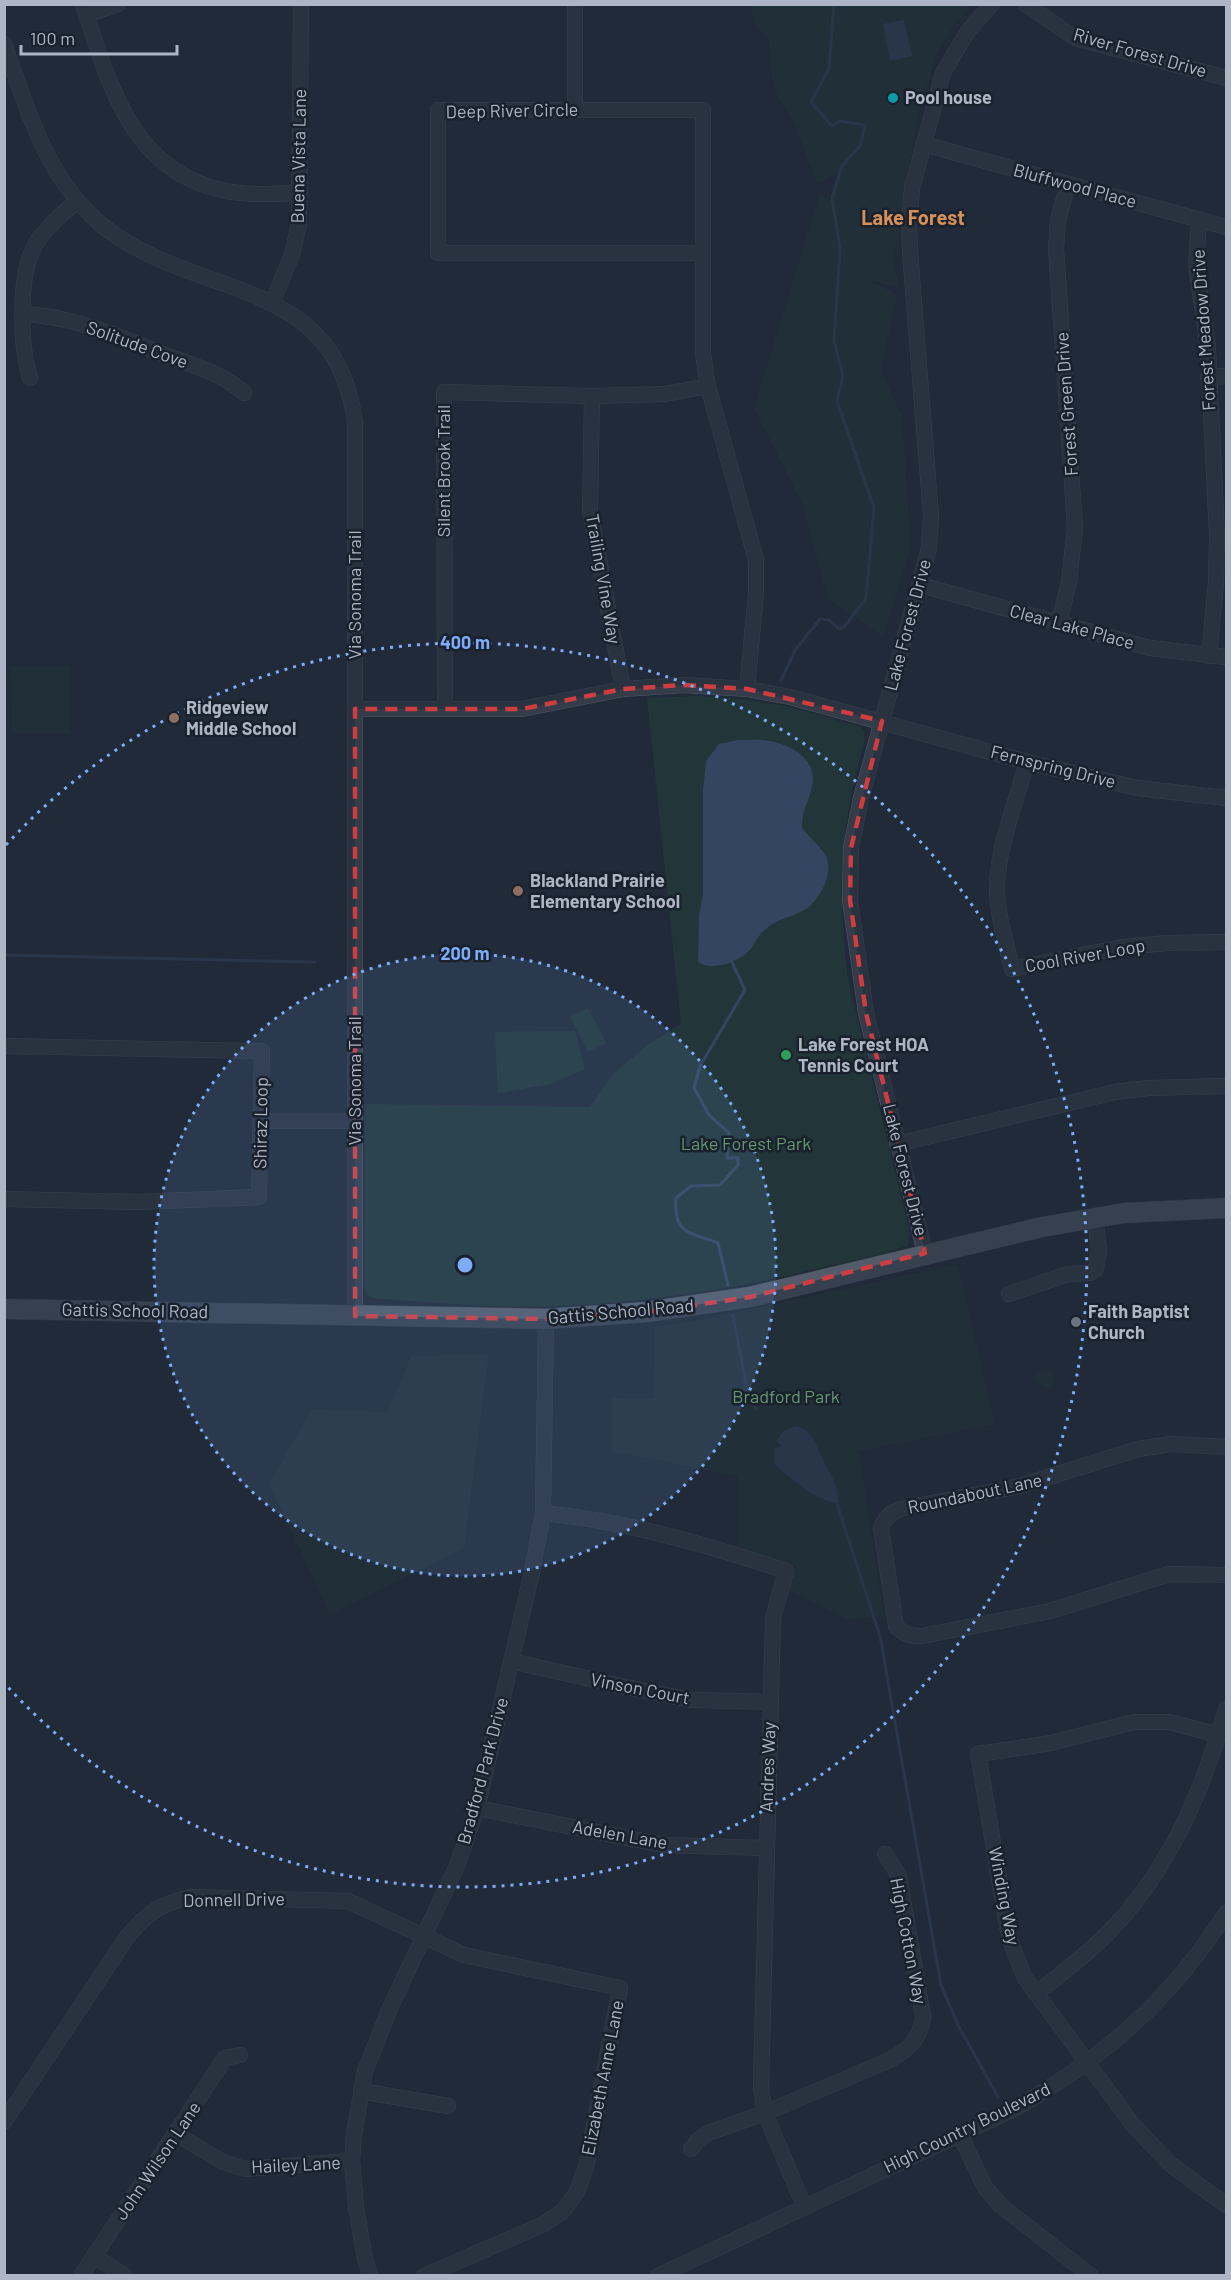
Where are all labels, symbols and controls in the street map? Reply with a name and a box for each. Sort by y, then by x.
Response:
scale bar [21,18,177,56]
street label: River Forest Drive [1071,22,1209,82]
text: 100 m [30,27,75,49]
place label: Pool house [905,86,992,108]
street label: Buena Vista Lane [286,89,310,223]
marker: Pool house [886,91,900,105]
street label: Deep River Circle [446,98,578,122]
street label: Bluffwood Place [1011,158,1139,212]
district label: Lake Forest [861,205,965,229]
street label: Forest Meadow Drive [1186,249,1220,411]
street label: Solitude Cove [84,316,191,373]
street label: Forest Green Drive [1050,331,1082,477]
street label: Silent Brook Trail [432,405,454,537]
street label: Trailing Vine Way [582,512,626,646]
street label: Via Sonoma Trail [343,530,365,660]
street label: Lake Forest Drive [879,556,935,693]
street label: Clear Lake Place [1008,599,1137,653]
text: 400 m [440,631,490,653]
place label: Ridgeview Middle School [186,696,296,739]
marker: Ridgeview Middle School [167,711,181,725]
street label: Fernspring Drive [988,740,1118,792]
place label: Blackland Prairie Elementary School [530,869,680,912]
marker: Blackland Prairie Elementary School [511,884,525,898]
street label: Cool River Loop [1023,934,1147,976]
text: 200 m [440,942,490,964]
street label: Via Sonoma Trail [343,1016,365,1146]
place label: Lake Forest HOA Tennis Court [798,1033,929,1076]
marker: Lake Forest HOA Tennis Court [779,1048,793,1062]
street label: Shiraz Loop [248,1077,272,1169]
street label: Lake Forest Drive [879,1101,933,1238]
park label: Lake Forest Park [681,1132,811,1154]
centre of rings [455,1255,475,1275]
street label: Gattis School Road [547,1294,695,1328]
street label: Gattis School Road [62,1298,208,1322]
place label: Faith Baptist Church [1088,1300,1190,1343]
marker: Faith Baptist Church [1069,1315,1083,1329]
park label: Bradford Park [732,1385,840,1407]
street label: Roundabout Lane [906,1468,1044,1518]
street label: Vinson Court [589,1668,692,1708]
street label: Bradford Park Drive [452,1695,512,1847]
street label: Andres Way [754,1721,780,1813]
street label: Adelen Lane [571,1815,669,1853]
street label: Winding Way [985,1845,1025,1947]
street label: High Cotton Way [886,1876,932,2006]
street label: Donnell Drive [183,1887,285,1911]
street label: Elizabeth Anne Lane [576,1998,628,2157]
street label: High Country Boulevard [880,2077,1054,2177]
street label: John Wilson Lane [109,2097,205,2224]
street label: Hailey Lane [251,2151,341,2177]

